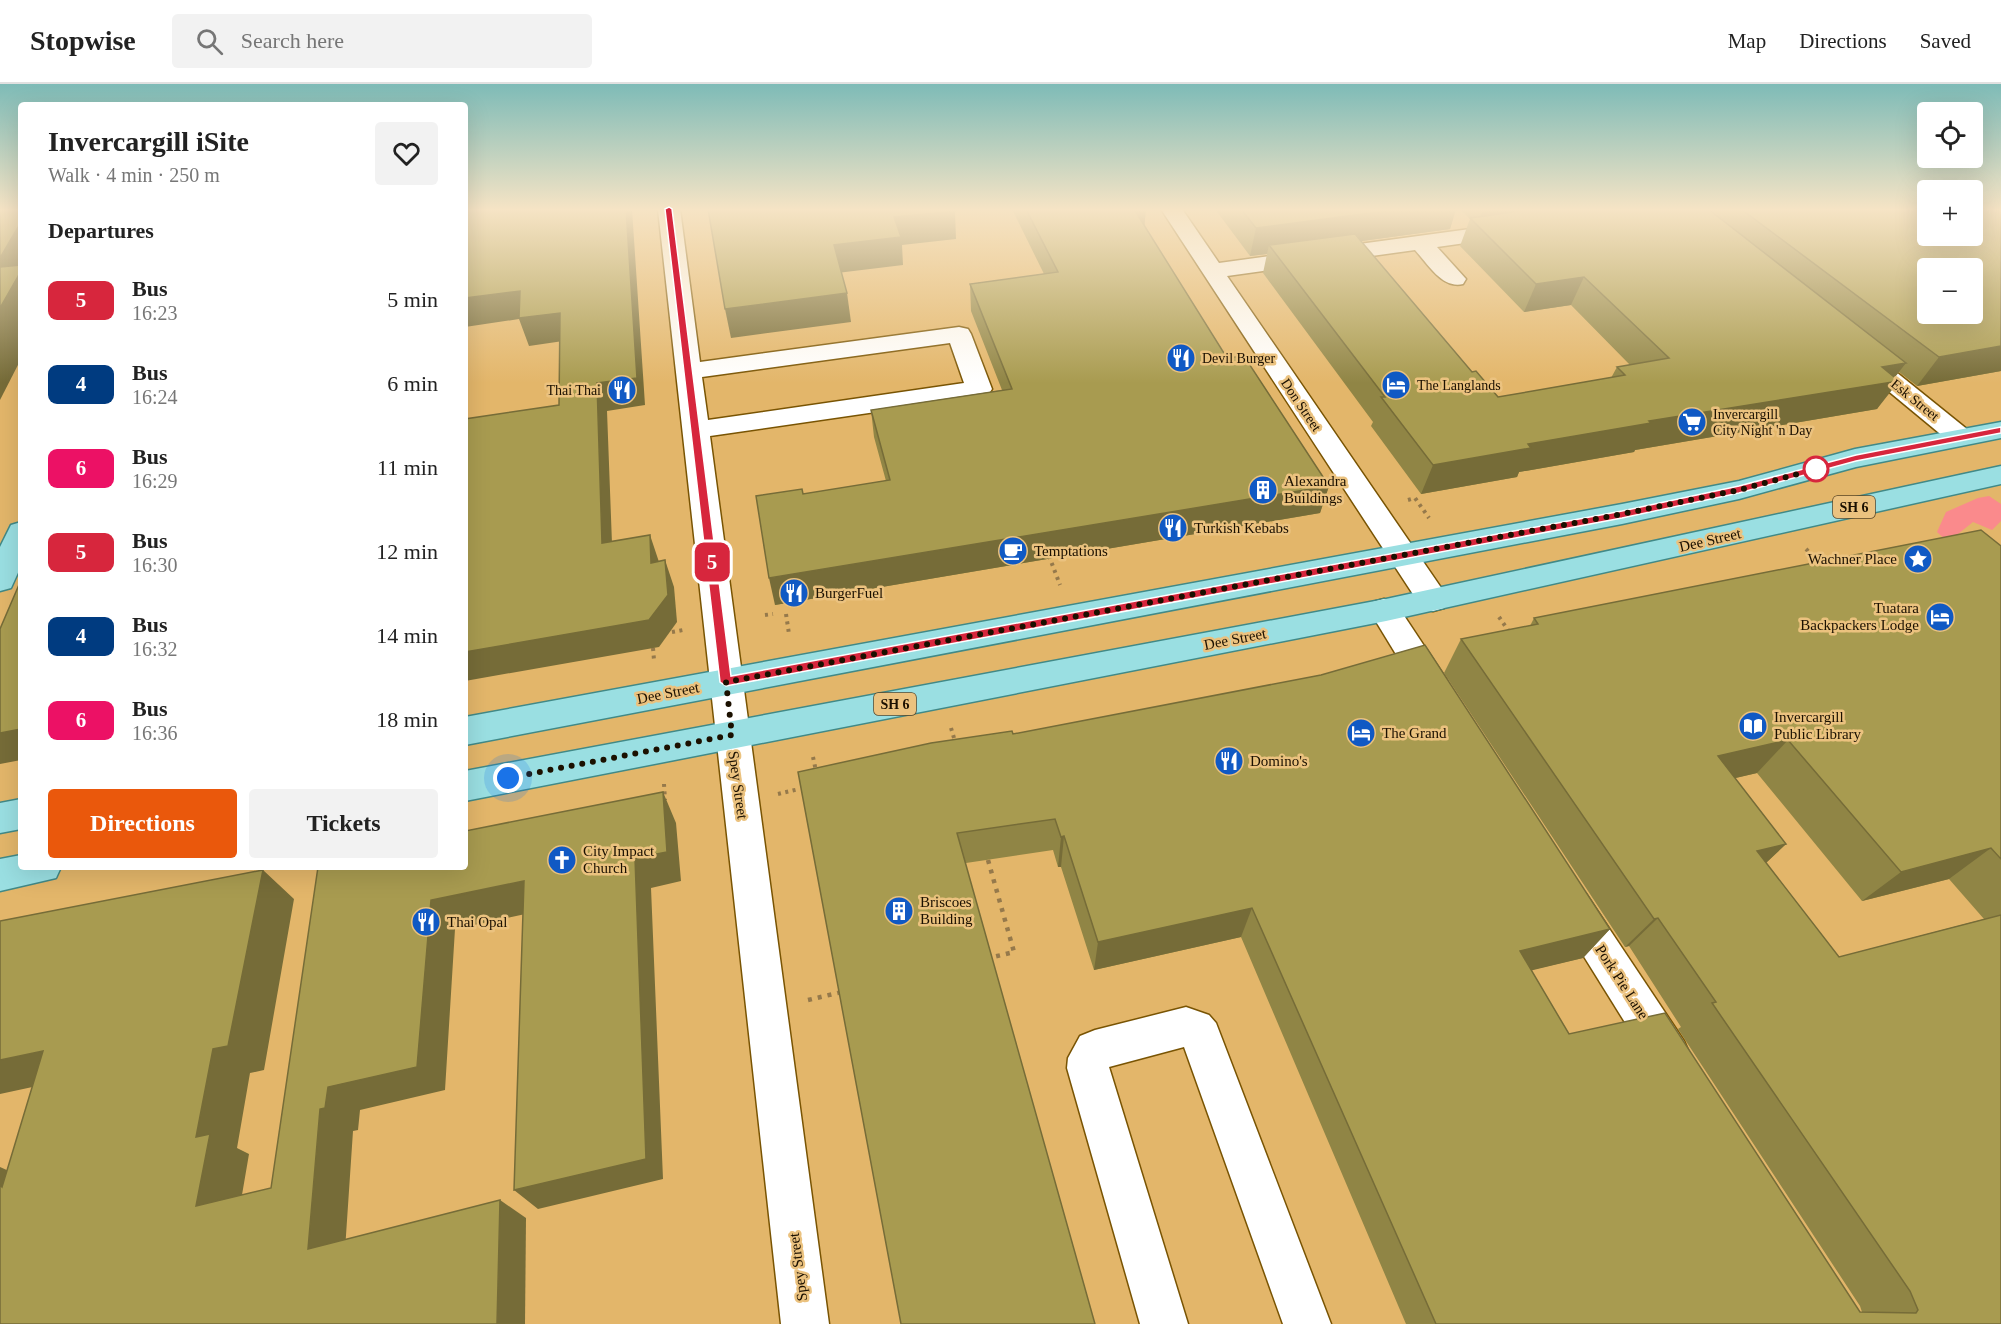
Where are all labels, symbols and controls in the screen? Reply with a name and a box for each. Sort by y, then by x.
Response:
search box [172,14,592,68]
text: Stopwise [30,25,136,56]
icon: search [193,25,226,58]
text: Search here [241,28,344,53]
text: Map [1728,29,1766,53]
text: Directions [1799,29,1887,53]
text: Saved [1920,29,1971,53]
map controls [1917,102,1983,324]
button: locate [1917,102,1983,168]
button: heart [375,122,438,185]
text: Invercargill iSite [48,126,249,157]
text: Walk · 4 min · 250 m [48,164,220,186]
button: + [1917,180,1983,246]
text: Departures [48,218,154,243]
button: − [1917,258,1983,324]
text: Bus [132,276,167,301]
text: 5 min [387,287,438,312]
text: 5 [76,288,86,312]
text: 16:23 [132,302,178,324]
restaurant icon: Devil Burger [1165,342,1197,374]
place label: Devil Burger [1202,351,1276,366]
text: Bus [132,360,167,385]
hotel icon: The Langlands [1380,369,1412,401]
text: 6 min [387,371,438,396]
text: 4 [76,372,86,396]
restaurant icon: Thai Thai [606,374,638,406]
street label: Don Street [1278,376,1324,434]
street label: Esk Street [1888,376,1942,424]
place label: The Langlands [1417,378,1501,393]
place label: Thai Thai [546,383,601,398]
text: 16:24 [132,386,178,408]
supermarket icon: Invercargill City Night 'n Day [1676,406,1708,438]
place label: Invercargill City Night 'n Day [1713,407,1812,438]
text: Bus [132,444,167,469]
text: 11 min [377,455,438,480]
text: 6 [76,456,86,480]
unlabelled marker [1803,456,1829,482]
text: 16:29 [132,470,178,492]
place label: Alexandra Buildings [1284,473,1347,506]
building icon: Alexandra Buildings [1247,474,1279,506]
road number: SH 6 [1833,496,1875,518]
restaurant icon: Turkish Kebabs [1157,512,1189,544]
place label: Turkish Kebabs [1194,520,1289,536]
street label: Dee Street [1678,525,1743,555]
text: Bus [132,528,167,553]
cafe icon: Temptations [997,535,1029,567]
text: 12 min [376,539,438,564]
text: 5 [76,540,86,564]
line badge: 5 [692,542,732,582]
place label: Temptations [1034,543,1108,559]
place icon: Wachner Place [1902,543,1934,575]
text: 5 [707,550,717,574]
place label: Wachner Place [1808,551,1897,567]
text: 16:30 [132,554,178,576]
restaurant icon: BurgerFuel [778,577,810,609]
place label: BurgerFuel [815,585,883,601]
place label: Tuatara Backpackers Lodge [1800,600,1919,633]
hotel icon: Tuatara Backpackers Lodge [1924,601,1956,633]
text: Bus [132,612,167,637]
text: 14 min [376,623,438,648]
text: 4 [76,624,86,648]
street label: Dee Street [1203,625,1268,653]
text: 16:32 [132,638,178,660]
street label: Dee Street [636,679,701,707]
road number: SH 6 [874,693,916,715]
text: Bus [132,696,167,721]
text: 18 min [376,707,438,732]
text: 6 [76,708,86,732]
place label: Invercargill Public Library [1774,709,1862,742]
library icon: Invercargill Public Library [1737,710,1769,742]
hotel icon: The Grand [1345,717,1377,749]
text: 16:36 [132,722,178,744]
place label: The Grand [1382,725,1447,741]
restaurant icon: Domino's [1213,745,1245,777]
street label: Spey Street [725,750,751,821]
place label: Domino's [1250,753,1308,769]
your location [493,763,523,793]
button: Directions [48,789,237,858]
button: Tickets [249,789,438,858]
place label: City Impact Church [583,843,655,876]
church icon: City Impact Church [546,844,578,876]
place label: Briscoes Building [920,894,973,927]
building icon: Briscoes Building [883,895,915,927]
restaurant icon: Thai Opal [410,906,442,938]
place label: Thai Opal [447,914,507,930]
street label: Pork Pie Lane [1592,942,1652,1022]
street label: Spey Street [786,1231,810,1302]

